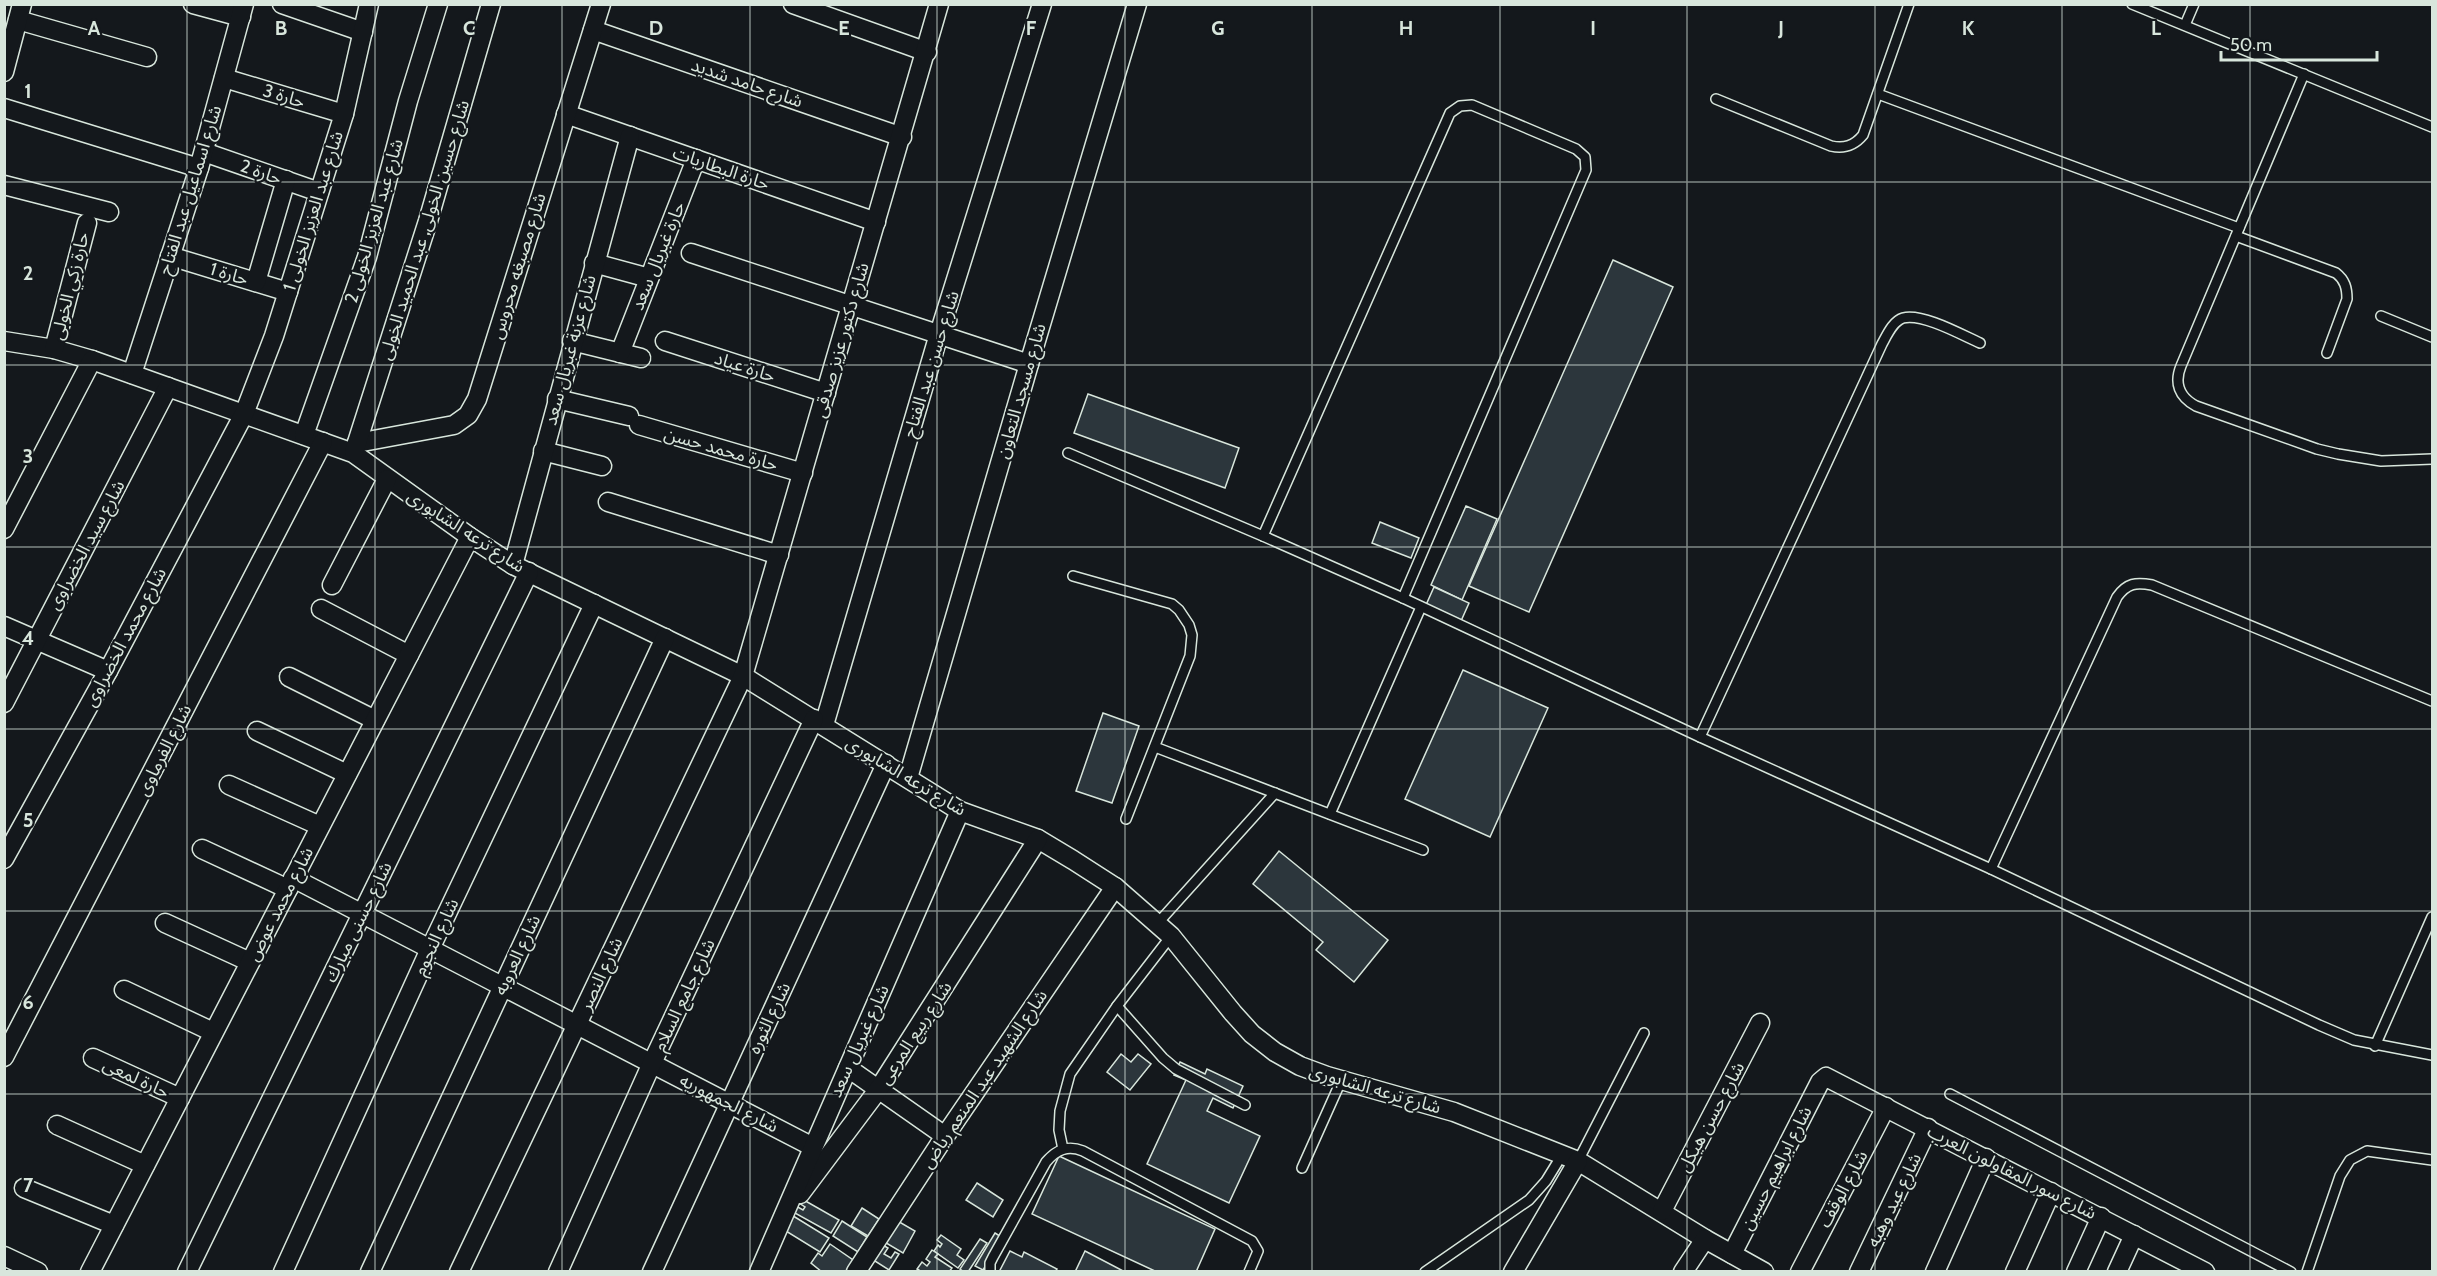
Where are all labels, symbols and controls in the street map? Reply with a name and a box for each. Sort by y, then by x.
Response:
text: A [88,16,101,40]
text: B [275,16,287,40]
text: C [463,16,475,40]
text: D [649,16,663,40]
text: E [838,16,850,40]
text: F [1026,16,1037,40]
text: G [1211,16,1225,40]
text: H [1399,16,1413,40]
text: I [1590,16,1596,40]
text: J [1777,16,1784,40]
text: K [1962,16,1975,40]
text: L [2151,16,2161,40]
scale bar [2221,24,2377,62]
text: 50 m [2230,34,2272,56]
street label: شارع حامد شديد [687,54,806,115]
text: 1 [24,79,32,103]
street label: حارة 3 [260,79,308,113]
street label: شارع حسين الخولى, عبد الحميد الخولى [374,97,477,363]
street label: شارع اسماعيل عبد الفتاح [154,102,229,278]
street label: شارع عبد العزيز الخولى 1 [278,128,351,295]
street label: شارع عبد العزيز الخولى 2 [340,136,411,306]
street label: حارة البطاريات [670,141,772,195]
street label: حارة 2 [237,155,285,189]
street label: شارع مصبغه محروس [485,190,554,343]
street label: حارة غبريال سعد [626,199,690,313]
street label: حارة زكي الخولى [46,230,96,343]
street label: حارة 1 [207,258,251,290]
street label: شارع دكتور عزيز صدقى [808,260,877,421]
text: 2 [23,261,33,285]
street label: شارع عزبة غبريال سعد [539,273,604,428]
street label: شارع حسن عبد الفتاح [898,288,967,441]
street label: شارع مسجد التعاون [991,321,1054,462]
street label: حارة عياد [712,347,778,387]
street label: حارة محمد حسن [662,422,780,476]
text: 3 [23,444,33,468]
street label: شارع سيد الخضراوى [43,476,132,615]
street label: شارع ترعه الشابورى [401,485,529,580]
street label: شارع محمد الخضراوى [79,564,174,712]
text: 4 [22,626,34,650]
street label: شارع الفرماوى [132,701,199,801]
street label: شارع ترعه الشابورى [840,732,970,823]
text: 5 [23,808,33,832]
street label: شارع محمد عوض [242,843,321,966]
street label: شارع حسنى مبارك [319,858,399,987]
street label: شارع النجوم [409,895,466,981]
street label: شارع العروبه [489,911,548,1000]
street label: شارع النصر [574,934,630,1016]
street label: شارع جامع السلام [648,935,722,1056]
street label: شارع ربيع المرعى [873,977,959,1090]
street label: شارع الثوره [743,979,798,1059]
street label: شارع غبريال سعد [824,981,896,1102]
street label: شارع الشهيد عبد المنعم رياض [916,985,1055,1174]
text: 6 [22,990,34,1014]
street label: حارة لمعى [99,1053,173,1103]
street label: شارع حسن هيكل [1673,1058,1752,1177]
street label: شارع ترعه الشابورى [1306,1060,1443,1121]
street label: شارع الجمهوريه [675,1069,782,1140]
street label: شارع ابراهيم حسين [1735,1102,1819,1235]
street label: شارع سور المقاولون العرب [1922,1120,2100,1227]
street label: شارع الوقف [1813,1147,1875,1233]
street label: شارع عيد وهبه [1862,1149,1929,1252]
text: 7 [23,1173,34,1197]

